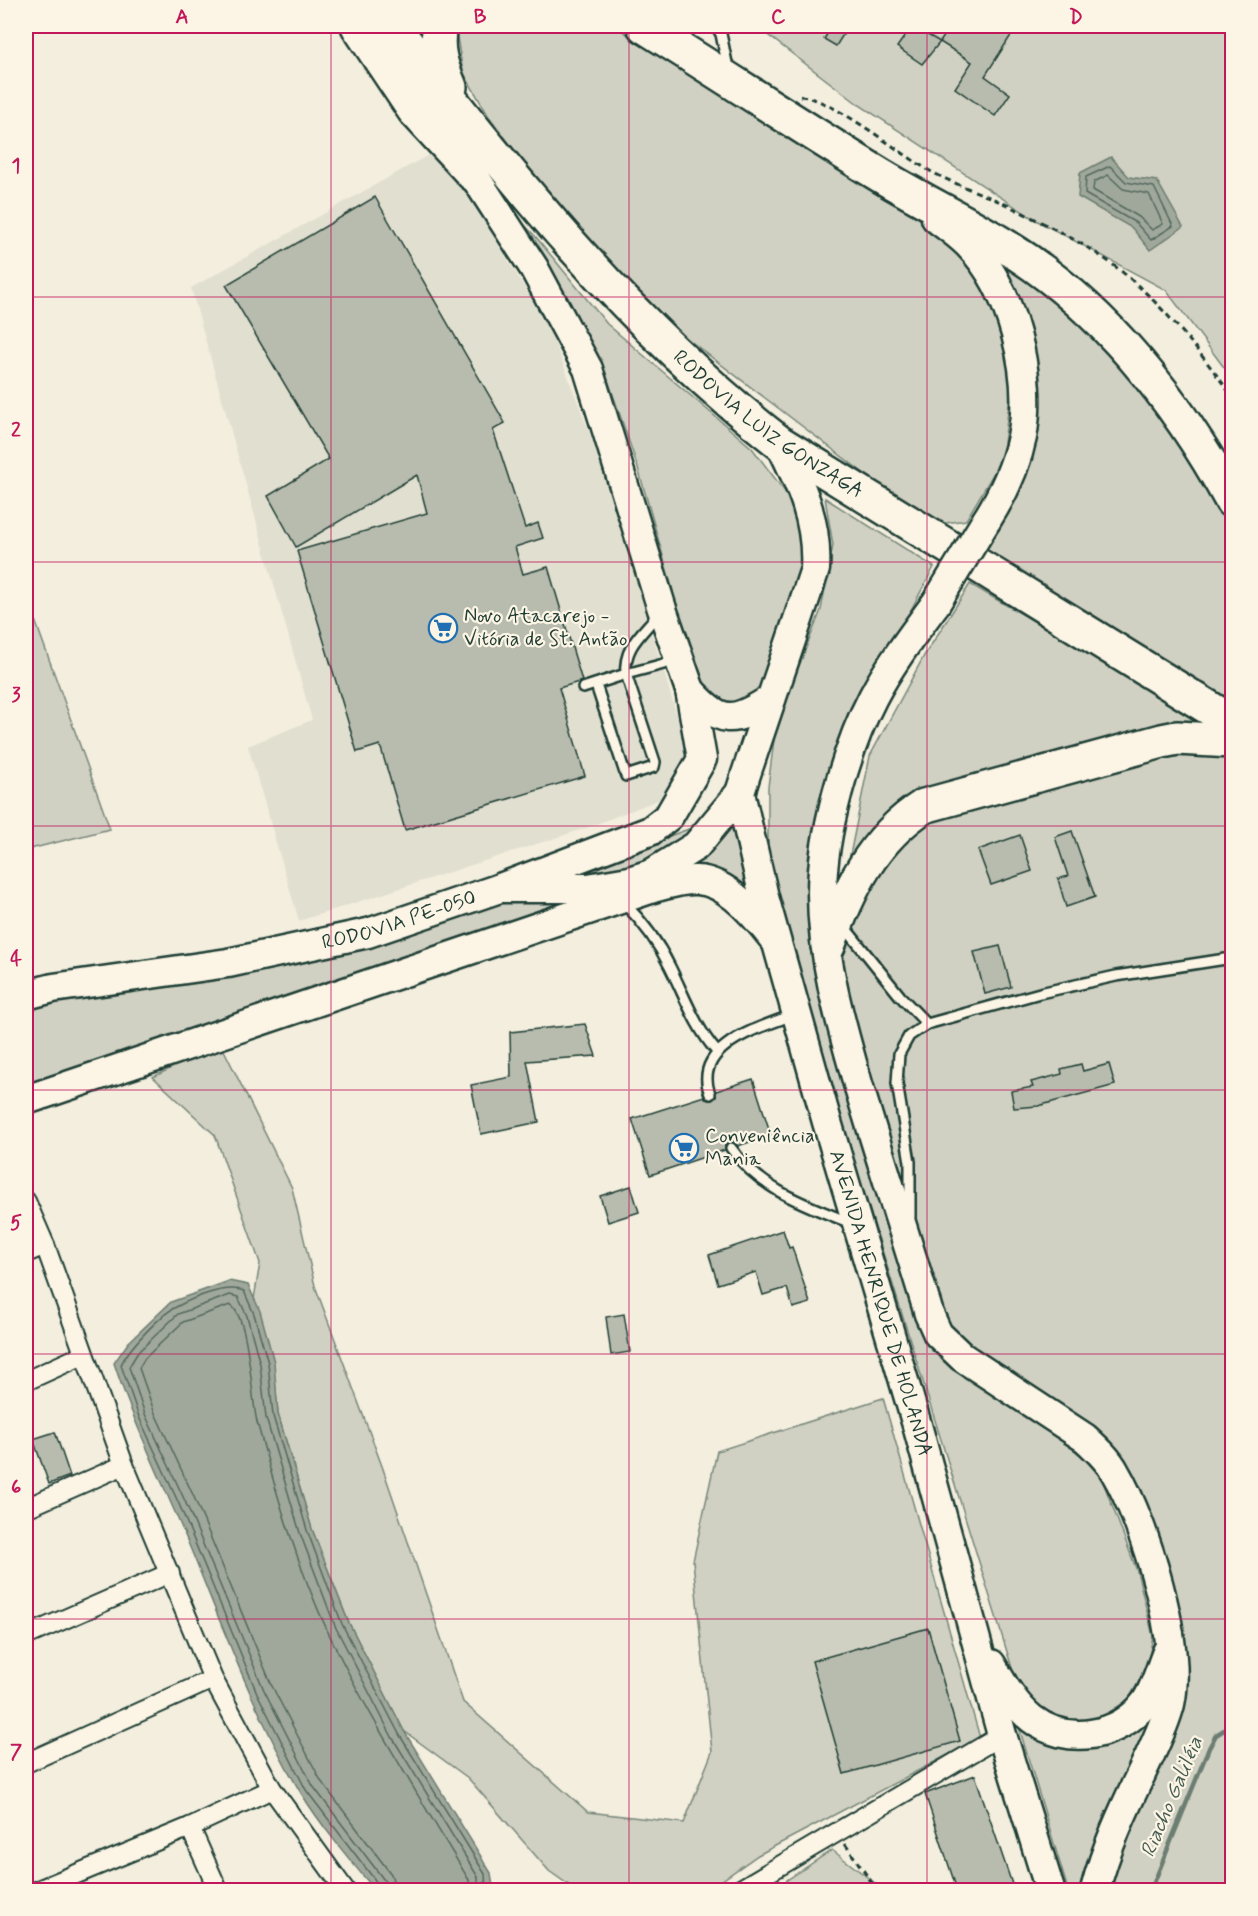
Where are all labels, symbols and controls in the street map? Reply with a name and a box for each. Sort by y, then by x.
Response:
text: A [175,4,189,31]
text: B [474,4,487,31]
text: C [771,4,786,31]
text: D [1069,4,1083,31]
text: 1 [12,153,20,180]
street label: RODOVIA LUIZ GONZAGA [667,344,869,505]
text: 2 [11,417,21,444]
place label: Novo Atacarejo - Vitória de St. Antão [464,603,628,653]
supermarket icon: Novo Atacarejo - Vitória de St. Antão [427,612,459,644]
text: 3 [11,682,21,709]
street label: RODOVIA PE-050 [319,884,479,956]
text: 4 [10,946,22,973]
place label: Conveniência Mania [705,1123,815,1173]
supermarket icon: Conveniência Mania [668,1132,700,1164]
street label: AVENIDA HENRIQUE DE HOLANDA [823,1147,938,1459]
text: 5 [10,1210,22,1237]
text: 6 [11,1474,21,1501]
water label: Riacho Galiléia [1134,1732,1210,1862]
text: 7 [10,1739,22,1766]

